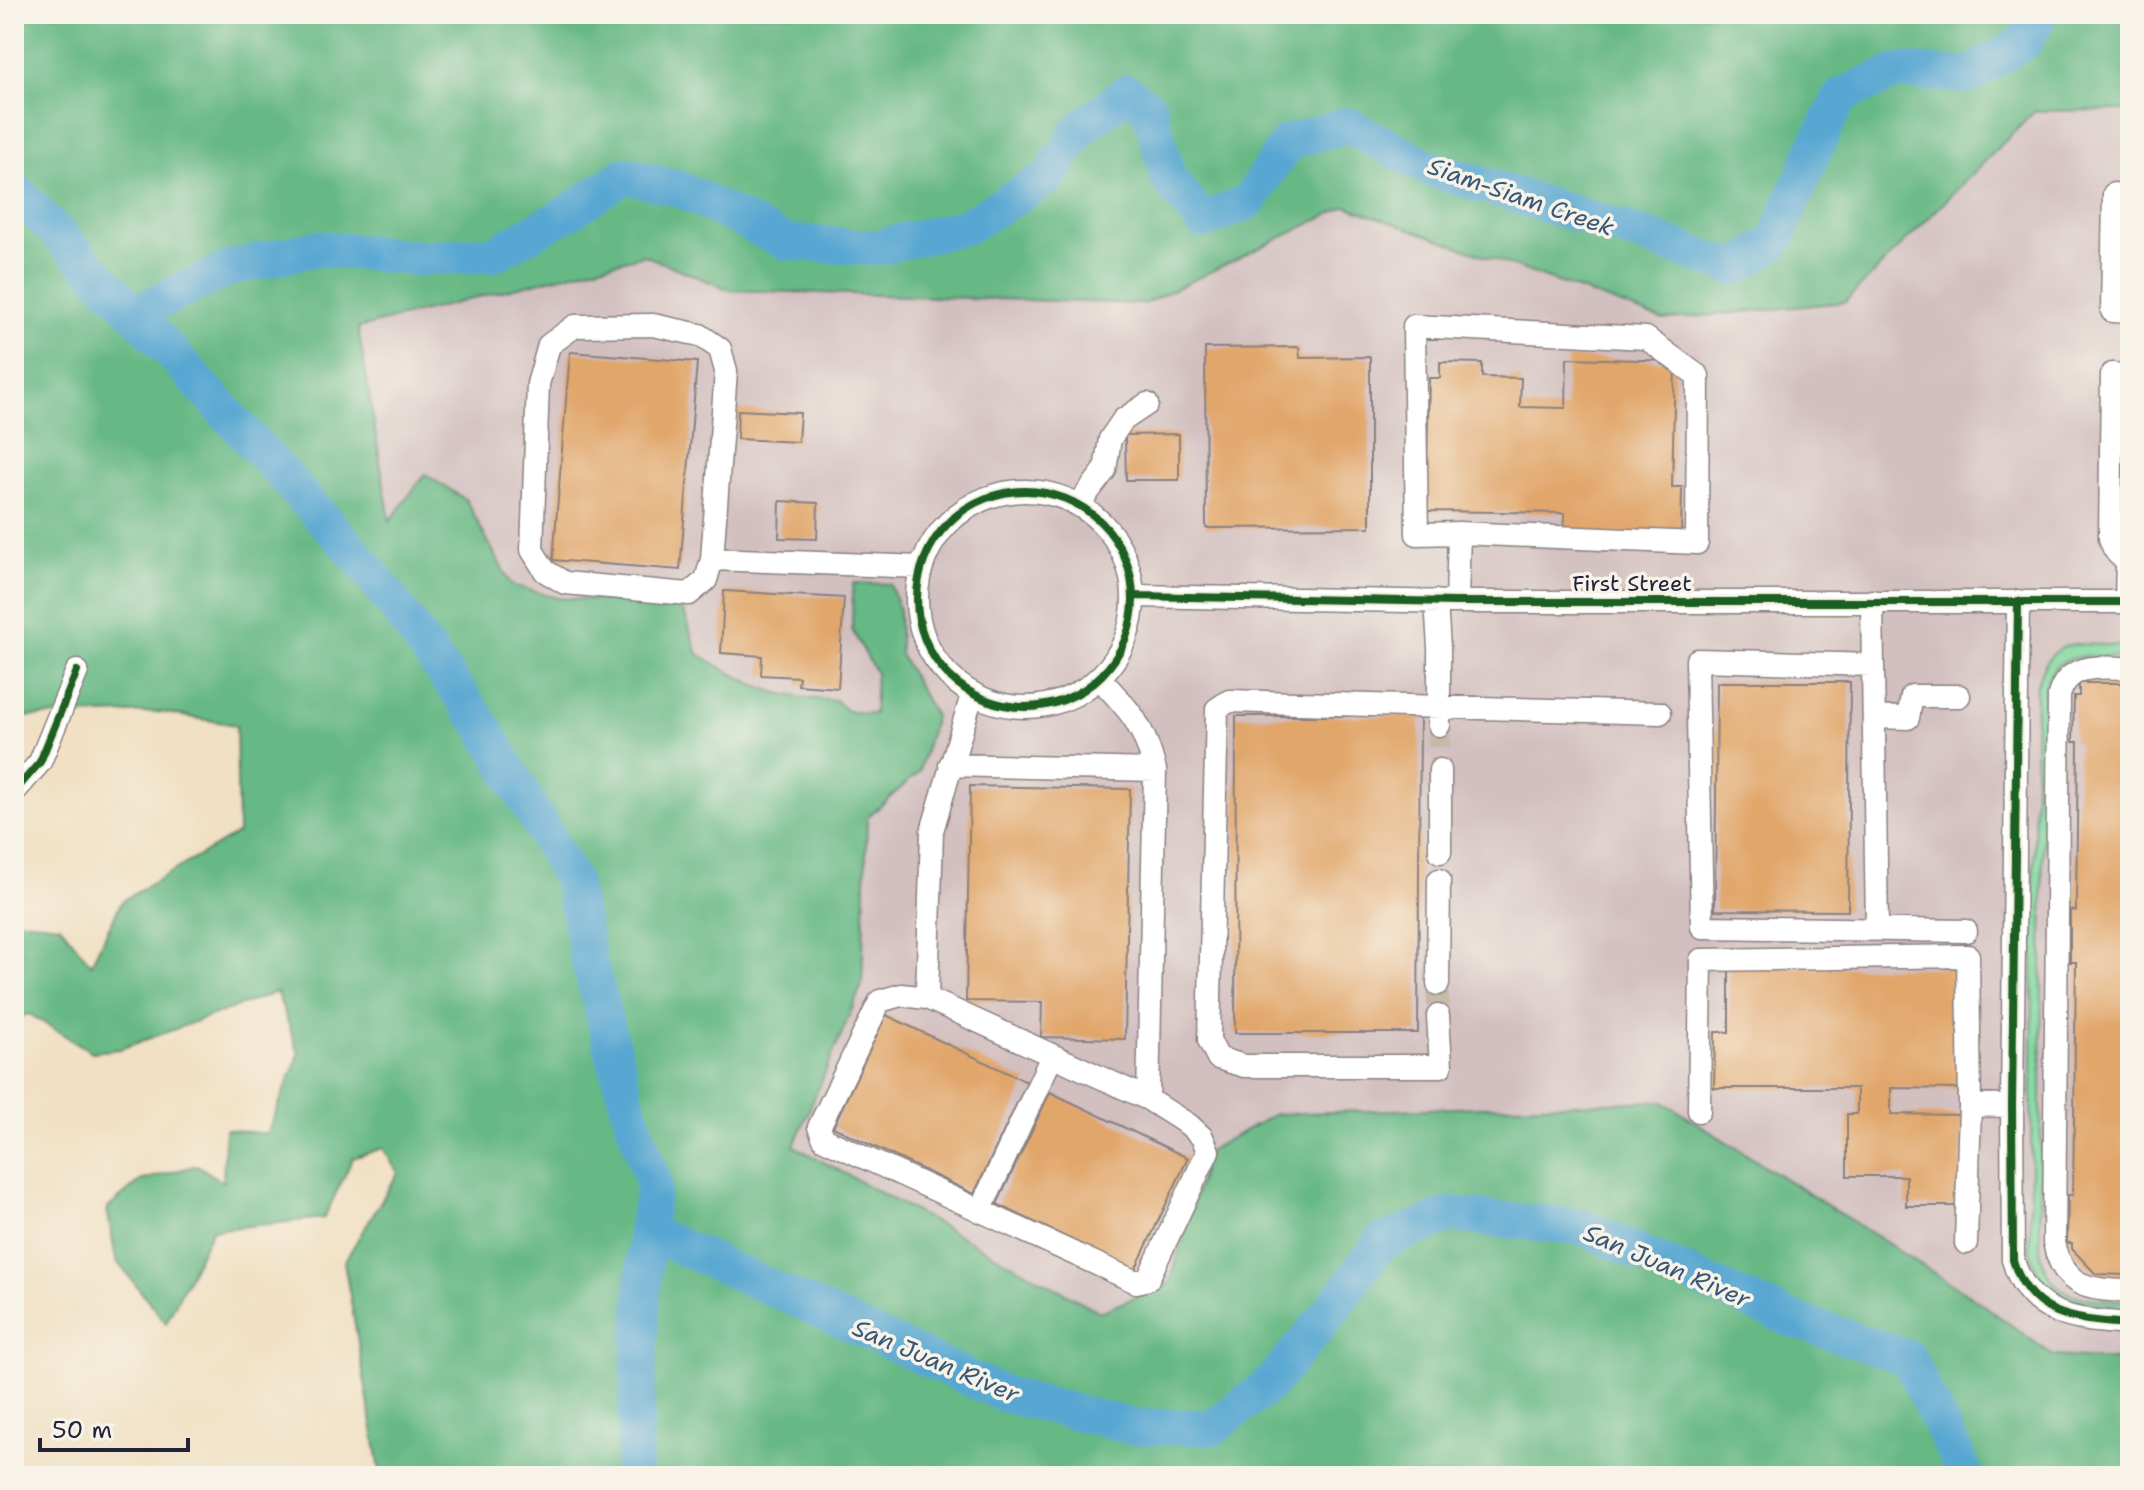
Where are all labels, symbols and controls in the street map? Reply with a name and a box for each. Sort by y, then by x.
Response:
water label: Siam-Siam Creek [1424,150,1619,244]
street label: First Street [1572,569,1692,598]
water label: San Juan River [1579,1217,1756,1316]
water label: San Juan River [848,1312,1025,1411]
scale bar [40,1402,188,1452]
text: 50 m [52,1414,112,1446]

